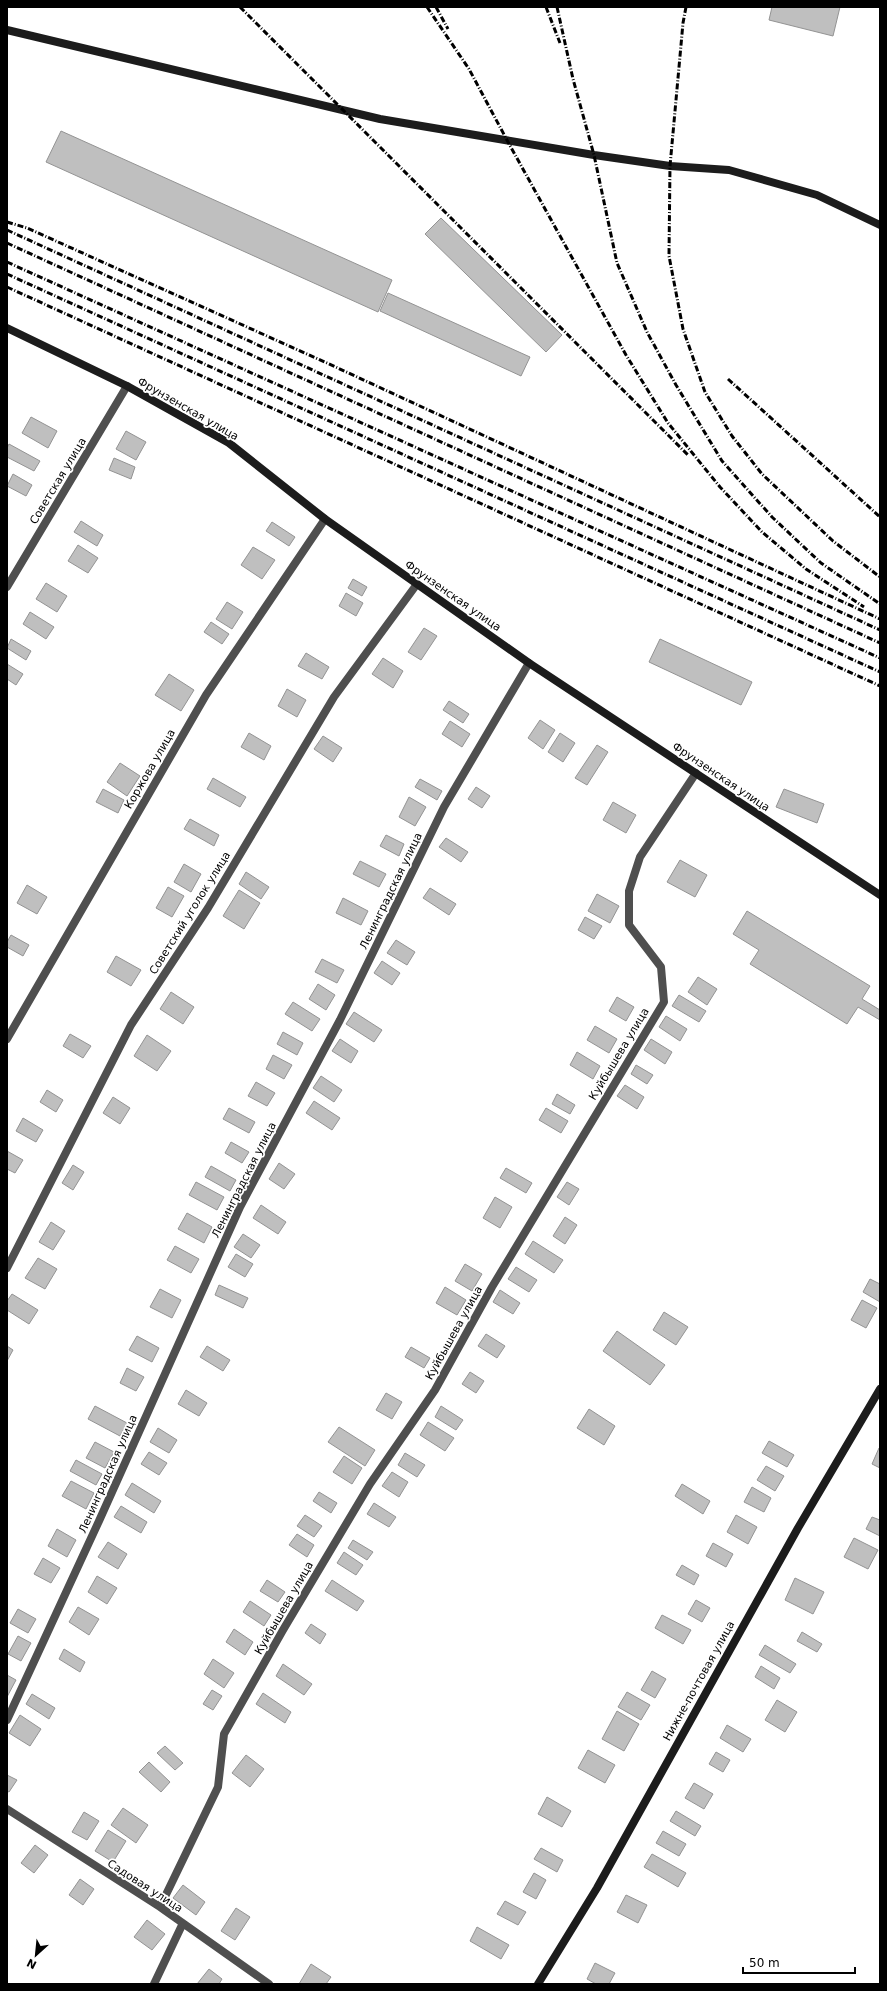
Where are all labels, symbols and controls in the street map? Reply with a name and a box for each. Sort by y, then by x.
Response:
street label: Фрунзенская улица [135,375,241,443]
street label: Советская улица [27,435,89,527]
street label: Фрунзенская улица [402,558,504,634]
street label: Коржова улица [122,727,178,811]
street label: Фрунзенская улица [670,740,772,814]
street label: Ленинградская улица [357,831,425,951]
street label: Советский уголок улица [147,849,233,977]
street label: Куйбышева улица [586,1005,652,1103]
street label: Ленинградская улица [209,1120,279,1240]
street label: Куйбышева улица [423,1284,485,1382]
street label: Ленинградская улица [76,1413,140,1535]
street label: Куйбышева улица [252,1559,316,1657]
street label: Нижне-почтовая улица [661,1619,737,1743]
street label: Садовая улица [105,1857,185,1915]
north arrow [16,1935,56,1975]
scale bar [743,1949,855,1975]
text: N [25,1956,39,1971]
text: 50 m [749,1956,780,1970]

